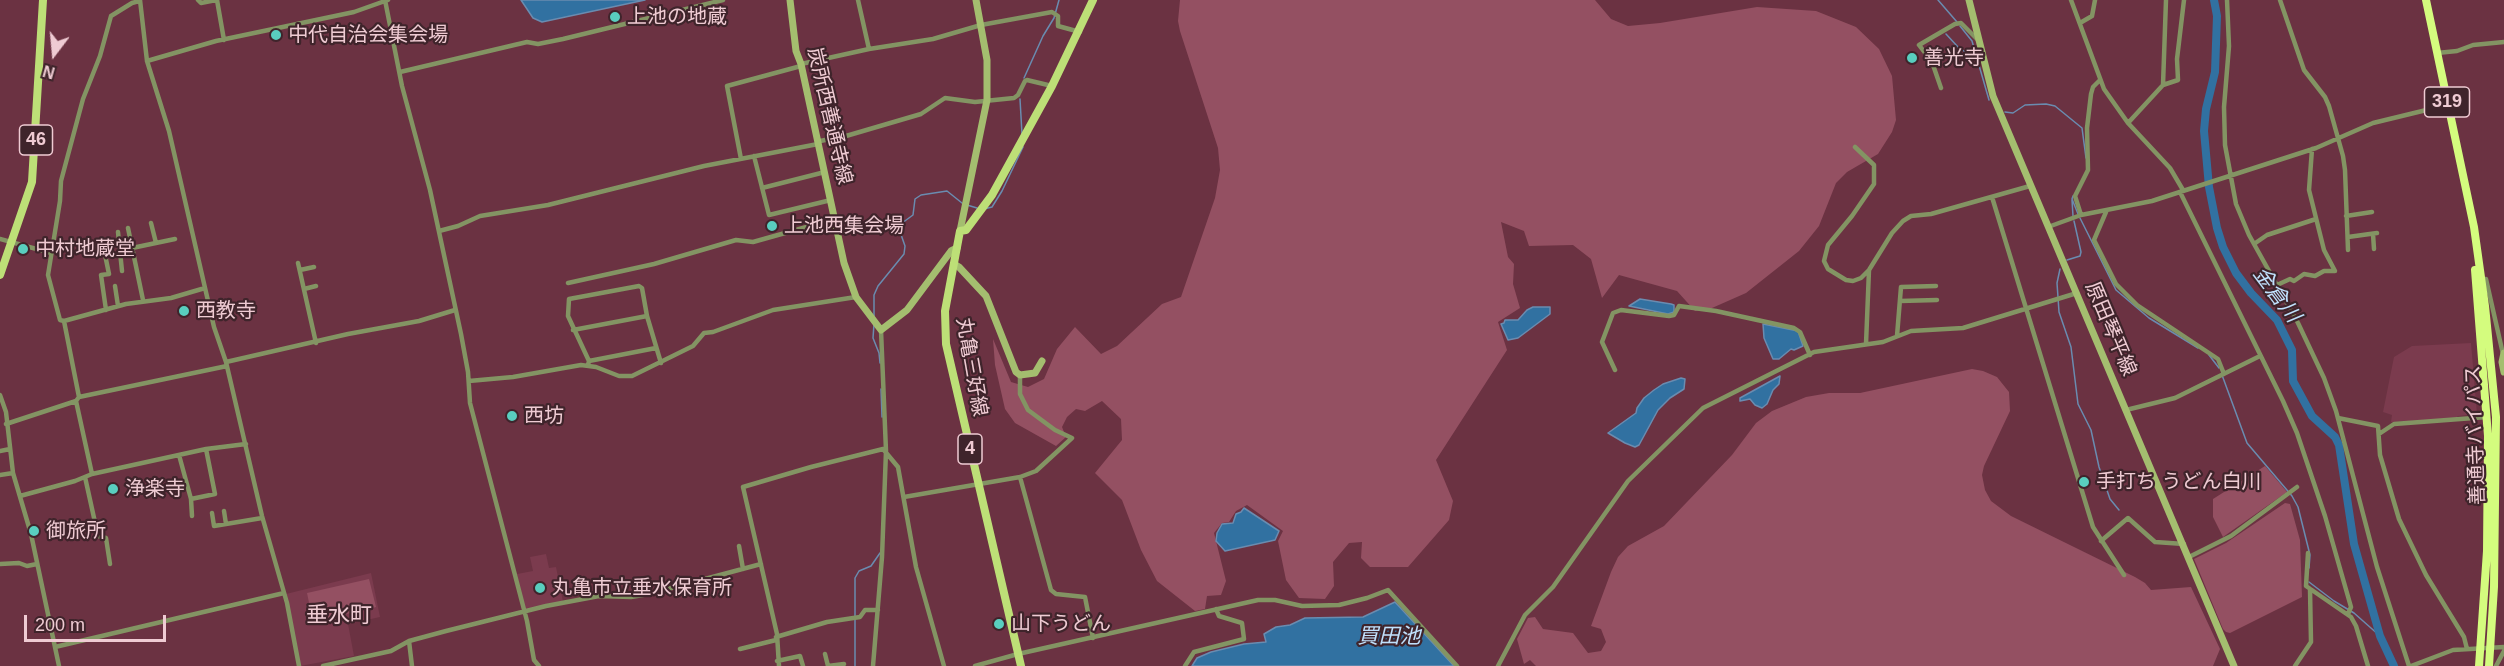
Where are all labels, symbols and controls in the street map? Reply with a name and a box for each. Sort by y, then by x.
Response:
place label: 上池の地蔵 [627,5,727,29]
marker: 上池の地蔵 [608,10,622,24]
place label: 中代自治会集会場 [288,23,448,47]
north arrow [24,24,84,84]
marker: 中代自治会集会場 [269,28,283,42]
street label: 炭所西善通寺線 [802,45,856,187]
place label: 善光寺 [1924,46,1984,70]
marker: 善光寺 [1905,51,1919,65]
text: N [41,62,57,82]
road number: 319 [2424,87,2470,117]
road number: 46 [20,125,52,155]
place label: 上池西集会場 [784,214,904,238]
marker: 上池西集会場 [765,219,779,233]
place label: 中村地蔵堂 [35,237,135,261]
marker: 中村地蔵堂 [16,242,30,256]
water label: 金倉川 [2247,262,2305,328]
street label: 原田琴平線 [2079,278,2141,380]
place label: 西教寺 [196,299,256,323]
marker: 西教寺 [177,304,191,318]
street label: 丸亀三好線 [950,316,992,418]
street label: 善通寺バイパス [2462,365,2490,505]
place label: 西坊 [524,404,564,428]
marker: 西坊 [505,409,519,423]
road number: 4 [958,434,982,464]
place label: 手打ち うどん白川 [2096,470,2262,494]
marker: 手打ち うどん白川 [2077,475,2091,489]
place label: 浄楽寺 [125,477,185,501]
marker: 浄楽寺 [106,482,120,496]
place label: 御旅所 [46,519,106,543]
marker: 御旅所 [27,524,41,538]
place label: 丸亀市立垂水保育所 [552,576,732,600]
marker: 丸亀市立垂水保育所 [533,581,547,595]
scale bar [27,603,170,641]
district label: 垂水町 [306,603,372,629]
place label: 山下うどん [1011,612,1111,636]
text: 200 m [35,615,85,635]
marker: 山下うどん [992,617,1006,631]
water label: 買田池 [1358,624,1420,650]

